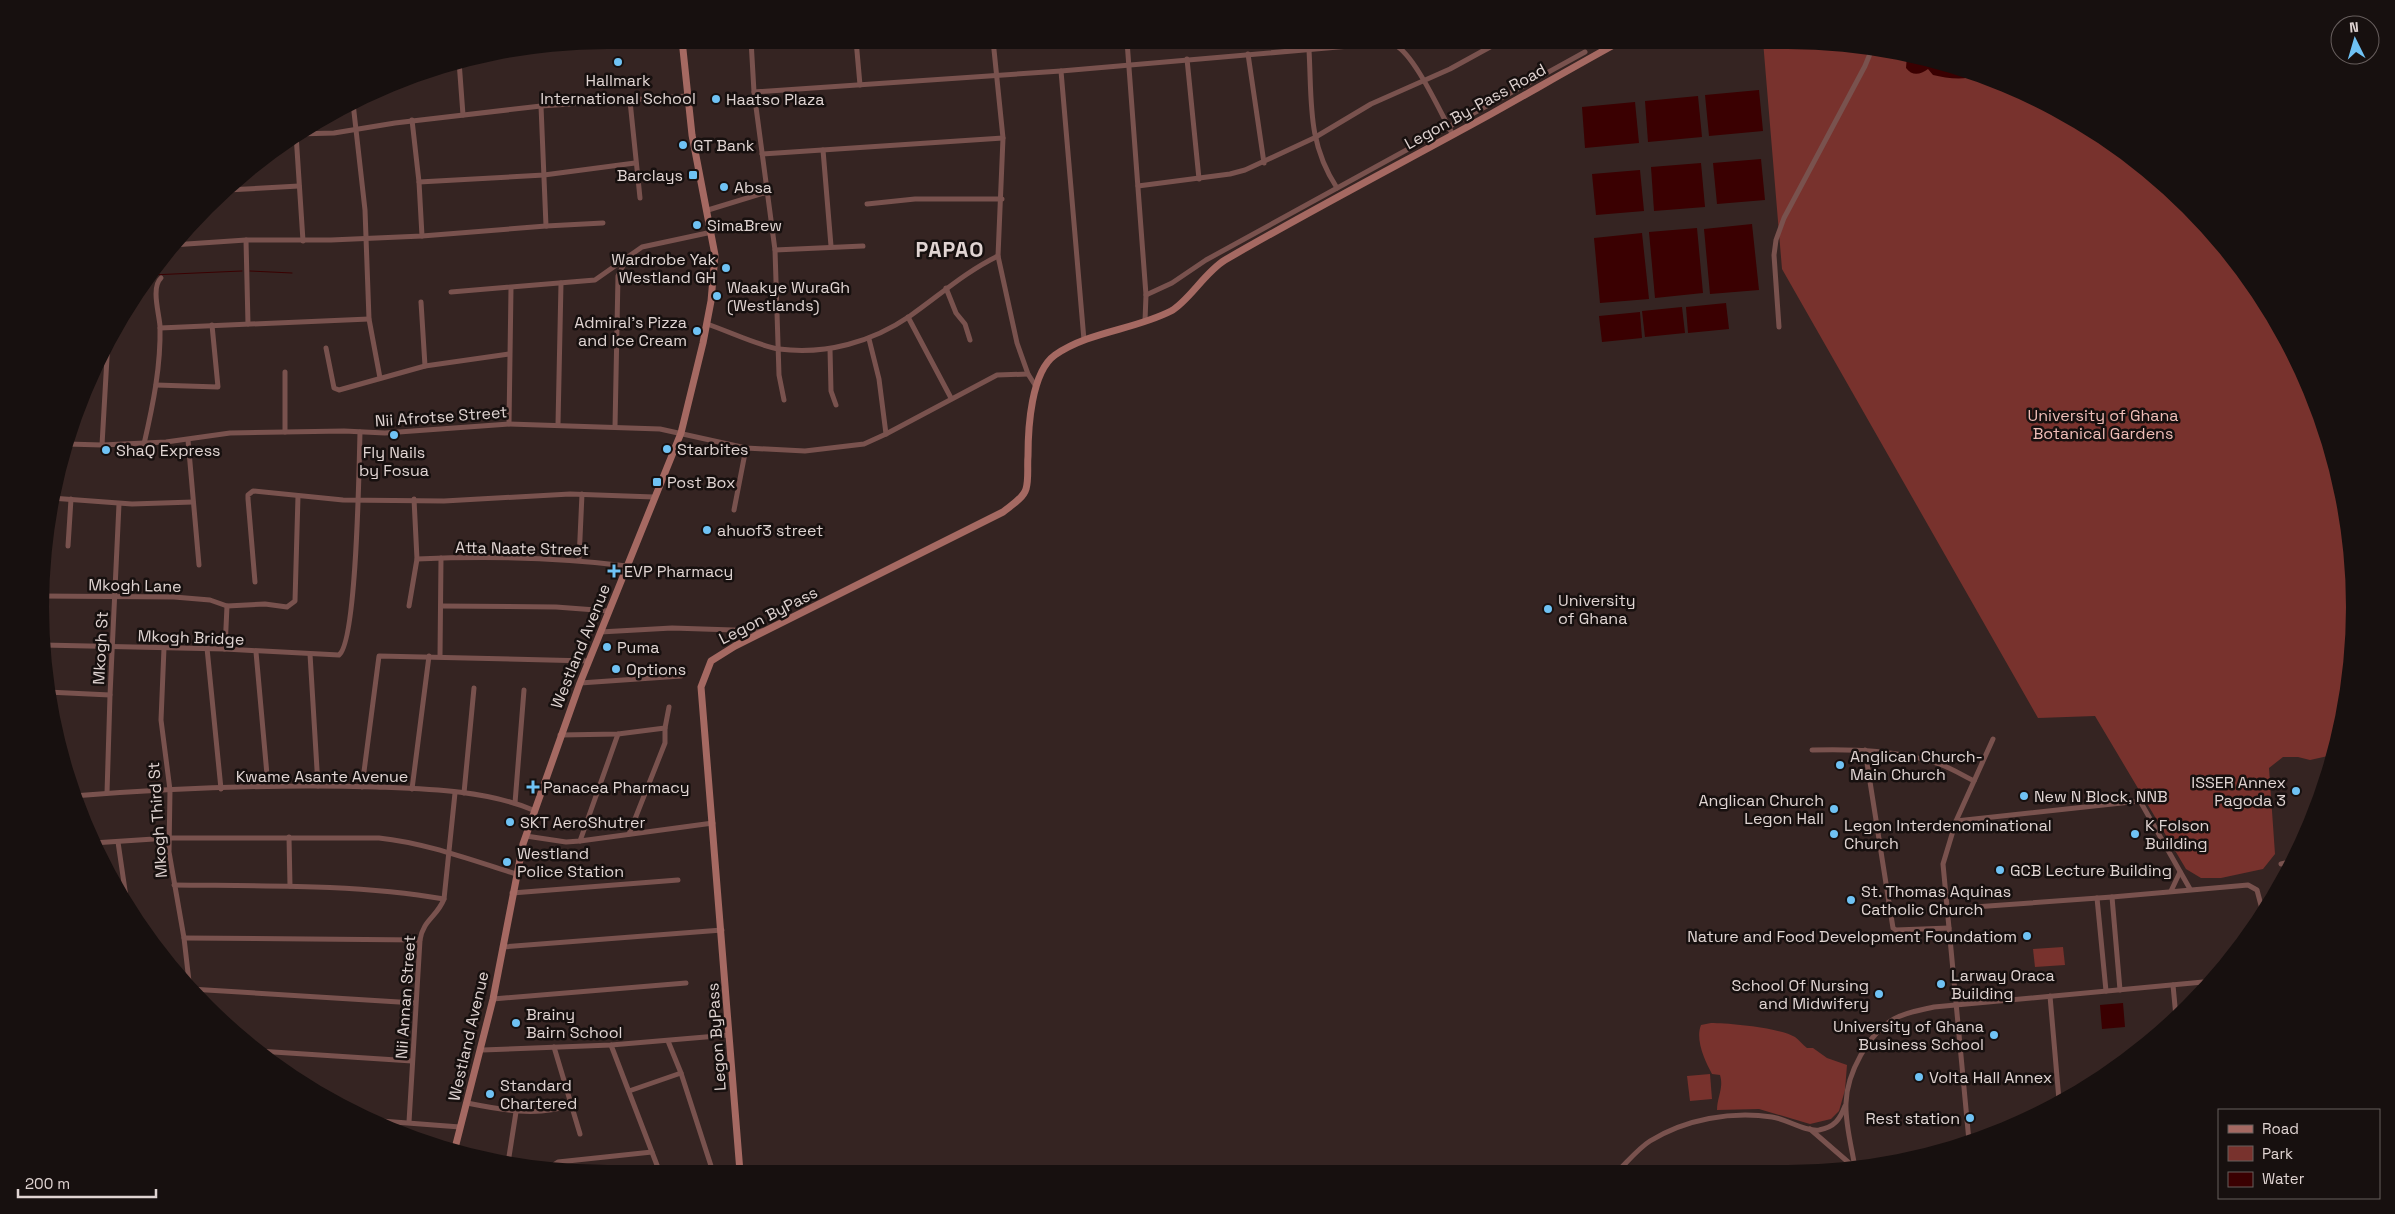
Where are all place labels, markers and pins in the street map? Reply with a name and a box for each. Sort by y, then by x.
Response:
marker: Hallmark International School [612,56,624,68]
place label: Hallmark International School [540,70,696,109]
place label: Haatso Plaza [726,89,824,110]
marker: Haatso Plaza [710,93,722,105]
place label: GT Bank [693,135,755,156]
marker: GT Bank [677,139,689,151]
place label: Barclays [617,165,683,186]
marker: Barclays [687,169,699,181]
place label: Absa [734,177,772,198]
marker: Absa [718,181,730,193]
place label: SimaBrew [707,215,782,236]
marker: SimaBrew [691,219,703,231]
place label: Wardrobe Yak Westland GH [611,249,716,288]
marker: Wardrobe Yak Westland GH [720,262,732,274]
place label: Waakye WuraGh (Westlands) [727,277,850,316]
marker: Waakye WuraGh (Westlands) [711,290,723,302]
place label: Admiral’s Pizza and Ice Cream [574,312,687,351]
marker: Admiral’s Pizza and Ice Cream [691,325,703,337]
marker: Fly Nails by Fosua [388,429,400,441]
place label: Starbites [677,439,749,460]
place label: ShaQ Express [116,440,221,461]
place label: Fly Nails by Fosua [359,442,429,481]
marker: Starbites [661,443,673,455]
marker: ShaQ Express [100,444,112,456]
place label: Post Box [667,472,735,493]
marker: Post Box [651,476,663,488]
place label: ahuof3 street [717,520,823,541]
marker: ahuof3 street [701,524,713,536]
place label: EVP Pharmacy [624,561,733,582]
marker: EVP Pharmacy [608,565,620,577]
place label: University of Ghana [1558,590,1636,629]
marker: University of Ghana [1542,603,1554,615]
place label: Puma [617,637,659,658]
marker: Puma [601,641,613,653]
place label: Options [626,659,686,680]
marker: Options [610,663,622,675]
place label: Anglican Church- Main Church [1850,746,1983,785]
marker: Anglican Church- Main Church [1834,759,1846,771]
place label: ISSER Annex Pagoda 3 [2191,772,2286,811]
place label: Panacea Pharmacy [543,777,690,798]
marker: Panacea Pharmacy [527,781,539,793]
marker: ISSER Annex Pagoda 3 [2290,785,2302,797]
place label: New N Block, NNB [2034,786,2168,807]
place label: Anglican Church Legon Hall [1698,790,1824,829]
marker: New N Block, NNB [2018,790,2030,802]
marker: Anglican Church Legon Hall [1828,803,1840,815]
place label: SKT AeroShutrer [520,812,646,833]
place label: Legon Interdenominational Church [1844,815,2052,854]
place label: K Folson Building [2145,815,2209,854]
marker: SKT AeroShutrer [504,816,516,828]
marker: Legon Interdenominational Church [1828,828,1840,840]
marker: K Folson Building [2129,828,2141,840]
place label: Westland Police Station [517,843,624,882]
marker: Westland Police Station [501,856,513,868]
place label: GCB Lecture Building [2010,860,2172,881]
marker: GCB Lecture Building [1994,864,2006,876]
place label: St. Thomas Aquinas Catholic Church [1861,881,2011,920]
marker: St. Thomas Aquinas Catholic Church [1845,894,1857,906]
place label: Nature and Food Development Foundatiom [1687,926,2017,947]
marker: Nature and Food Development Foundatiom [2021,930,2033,942]
place label: Larway Oraca Building [1951,965,2055,1004]
place label: School Of Nursing and Midwifery [1731,975,1869,1014]
marker: Larway Oraca Building [1935,978,1947,990]
marker: School Of Nursing and Midwifery [1873,988,1885,1000]
place label: Brainy Bairn School [526,1004,623,1043]
place label: University of Ghana Business School [1833,1016,1984,1055]
marker: Brainy Bairn School [510,1017,522,1029]
marker: University of Ghana Business School [1988,1029,2000,1041]
place label: Volta Hall Annex [1929,1067,2052,1088]
marker: Volta Hall Annex [1913,1071,1925,1083]
place label: Standard Chartered [500,1075,577,1114]
marker: Standard Chartered [484,1088,496,1100]
place label: Rest station [1865,1108,1960,1129]
marker: Rest station [1964,1112,1976,1124]

